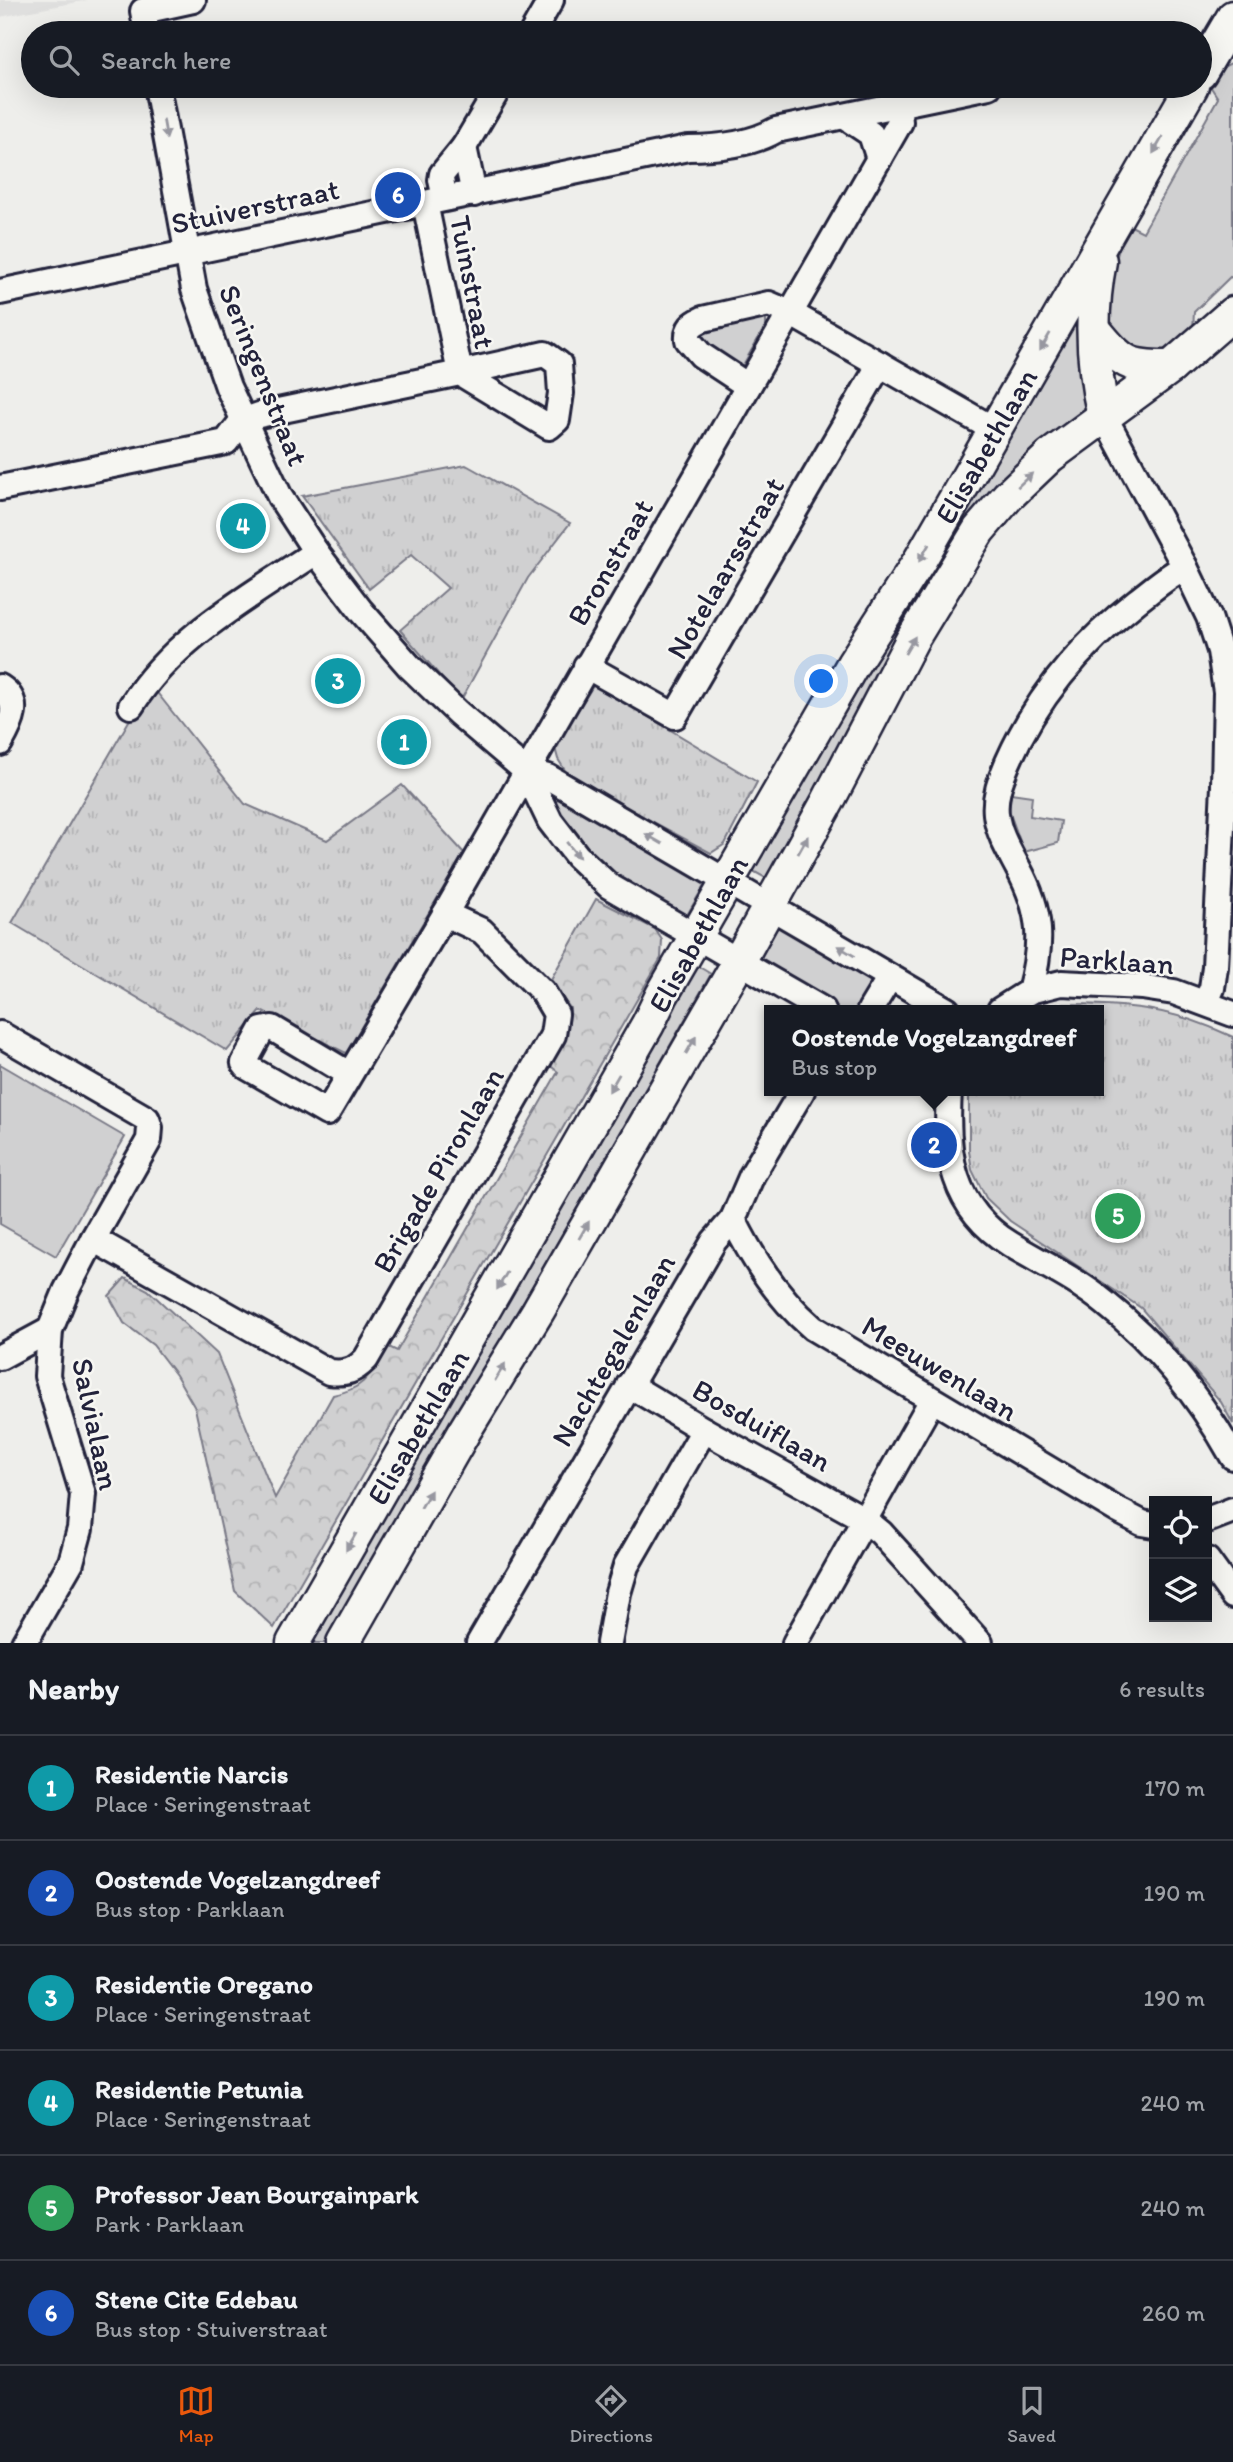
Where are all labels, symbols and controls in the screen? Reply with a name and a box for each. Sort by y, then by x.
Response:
search box [21,21,1212,98]
icon: search [45,41,83,79]
text: Search here [101,44,231,76]
one-way arrow [160,118,171,140]
one-way arrow [1152,135,1164,154]
pin: 6 [375,169,421,221]
street label: Stuiverstraat [168,170,342,242]
street label: Tuinstraat [442,212,504,352]
street label: Seringenstraat [211,279,317,471]
one-way arrow [1039,332,1051,352]
street label: Elisabethlaan [927,362,1045,530]
street label: Notelaarsstraat [658,470,792,666]
one-way arrow [1016,472,1033,488]
street label: Bronstraat [559,492,661,632]
pin: 4 [220,500,266,552]
one-way arrow [918,543,931,562]
one-way arrow [904,635,916,654]
pin: 3 [315,655,361,707]
your location [804,664,838,698]
pin: 1 [381,716,427,768]
one-way arrow [645,833,664,845]
one-way arrow [797,836,809,855]
one-way arrow [565,842,580,859]
street label: Elisabethlaan [640,849,756,1019]
street label: Parklaan [1058,938,1176,982]
one-way arrow [836,945,855,957]
popup [764,1005,1104,1096]
text: Oostende Vogelzangdreef [791,1021,1077,1053]
one-way arrow [685,1035,697,1054]
text: Bus stop [791,1053,877,1081]
street label: Brigade Pironlaan [364,1061,512,1279]
one-way arrow [608,1074,620,1093]
pin: 2 [911,1119,957,1171]
pin: 5 [1095,1190,1141,1242]
one-way arrow [578,1221,590,1240]
street label: Nachtegalenlaan [543,1247,683,1453]
one-way arrow [496,1271,508,1291]
street label: Meeuwenlaan [855,1307,1025,1429]
street label: Elisabethlaan [359,1343,477,1511]
street label: Salvialaan [64,1355,128,1493]
one-way arrow [494,1362,507,1381]
street label: Bosduiflaan [686,1370,838,1480]
one-way arrow [419,1489,432,1508]
map controls [1149,1496,1212,1622]
button: locate [1149,1496,1212,1559]
one-way arrow [345,1532,357,1551]
button: layers [1149,1559,1212,1622]
text: Nearby [28,1670,119,1707]
text: 6 results [1119,1675,1205,1703]
text: Residentie Narcis [95,1758,288,1790]
text: 1 [46,1774,56,1802]
text: 170 m [1144,1774,1205,1802]
text: Place · Seringenstraat [95,1790,311,1818]
text: Oostende Vogelzangdreef [95,1863,380,1895]
text: 2 [45,1879,57,1907]
text: 190 m [1144,1879,1205,1907]
text: Bus stop · Parklaan [95,1895,285,1923]
text: Residentie Oregano [95,1968,313,2000]
text: 3 [45,1984,57,2012]
text: 190 m [1144,1984,1205,2012]
text: Place · Seringenstraat [95,2000,311,2028]
text: Residentie Petunia [95,2073,303,2105]
text: 4 [44,2089,58,2117]
text: 240 m [1140,2089,1205,2117]
text: Place · Seringenstraat [95,2105,311,2133]
text: Professor Jean Bourgainpark [95,2178,419,2210]
text: 5 [45,2194,57,2222]
text: 240 m [1140,2194,1205,2222]
text: Park · Parklaan [95,2210,244,2238]
text: Stene Cite Edebau [95,2283,298,2315]
text: 6 [45,2299,57,2327]
text: 260 m [1142,2299,1205,2327]
text: Bus stop · Stuiverstraat [95,2315,328,2343]
tab: Map [177,2382,215,2447]
tab: Directions [569,2382,653,2447]
tab: Saved [1007,2382,1056,2447]

